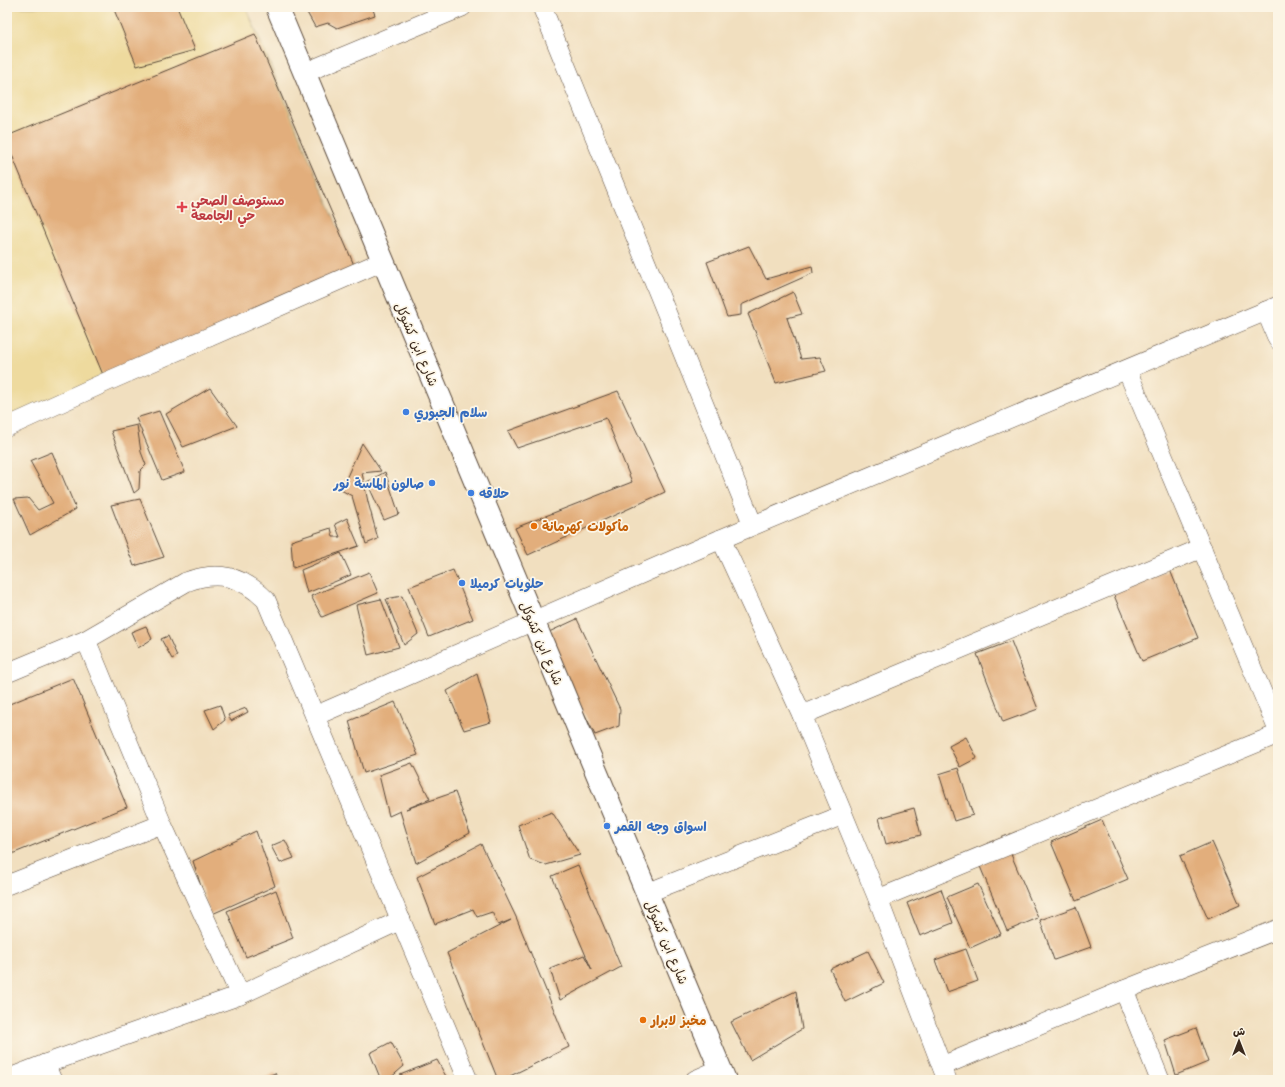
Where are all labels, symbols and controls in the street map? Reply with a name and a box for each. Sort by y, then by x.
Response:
place label: مستوصف الصحي حي الجامعة [191,191,284,228]
marker: مستوصف الصحي حي الجامعة [176,201,188,213]
street label: شارع ابن كشوكل [388,299,443,390]
place label: سلام الجبوري [414,403,488,424]
marker: سلام الجبوري [401,407,411,417]
place label: صالون الماسة نور [333,474,424,495]
marker: صالون الماسة نور [427,478,437,488]
place label: حلاقه [479,484,509,505]
marker: حلاقه [466,488,476,498]
place label: مأكولات كهرمانة [542,517,629,538]
marker: مأكولات كهرمانة [529,521,539,531]
place label: حلويات كرميلا [470,574,544,595]
marker: حلويات كرميلا [457,578,467,588]
street label: شارع ابن كشوكل [513,598,568,689]
place label: اسواق وجه القمر [614,817,707,838]
marker: اسواق وجه القمر [602,821,612,831]
street label: شارع ابن كشوكل [638,897,693,988]
place label: مخبز لابرار [650,1011,707,1032]
marker: مخبز لابرار [638,1015,648,1025]
north arrow [1219,1021,1259,1061]
text: ش [1233,1023,1245,1041]

